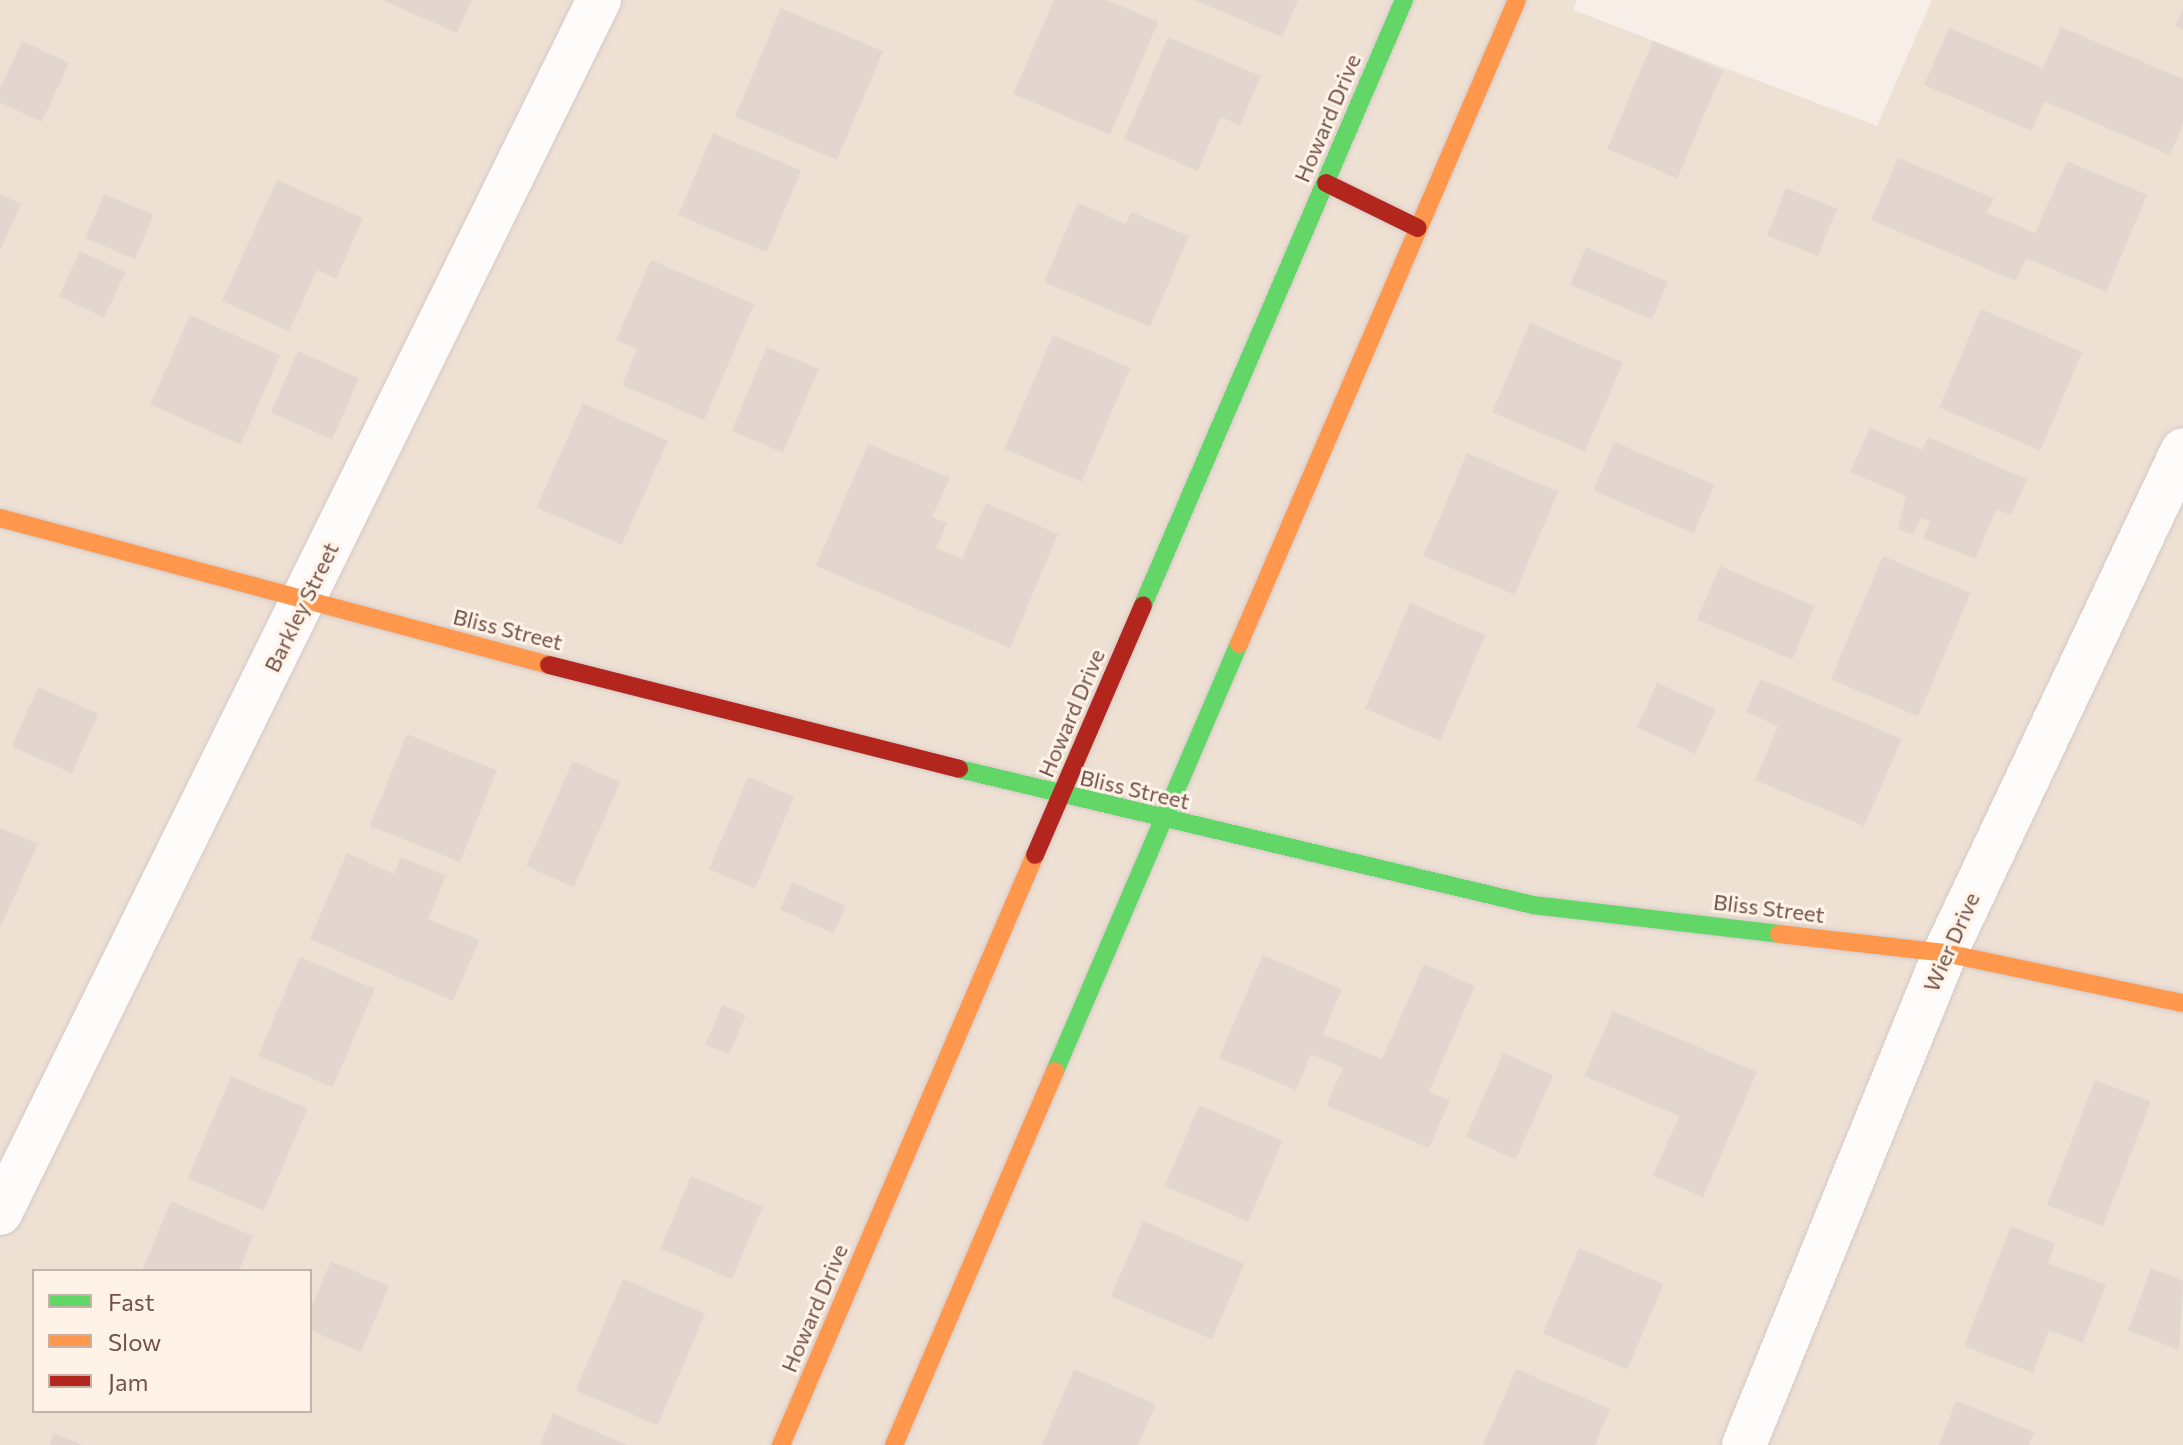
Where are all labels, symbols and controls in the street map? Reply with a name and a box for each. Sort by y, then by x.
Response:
street label: Howard Drive [1288,50,1366,186]
street label: Barkley Street [258,538,344,676]
street label: Bliss Street [451,603,565,655]
street label: Howard Drive [1032,645,1110,781]
street label: Bliss Street [1078,764,1192,814]
street label: Bliss Street [1712,888,1826,928]
street label: Wier Drive [1917,888,1985,996]
street label: Howard Drive [775,1240,853,1376]
legend [32,1269,312,1413]
text: Fast [108,1287,155,1316]
text: Slow [108,1327,161,1356]
text: Jam [108,1367,148,1396]

